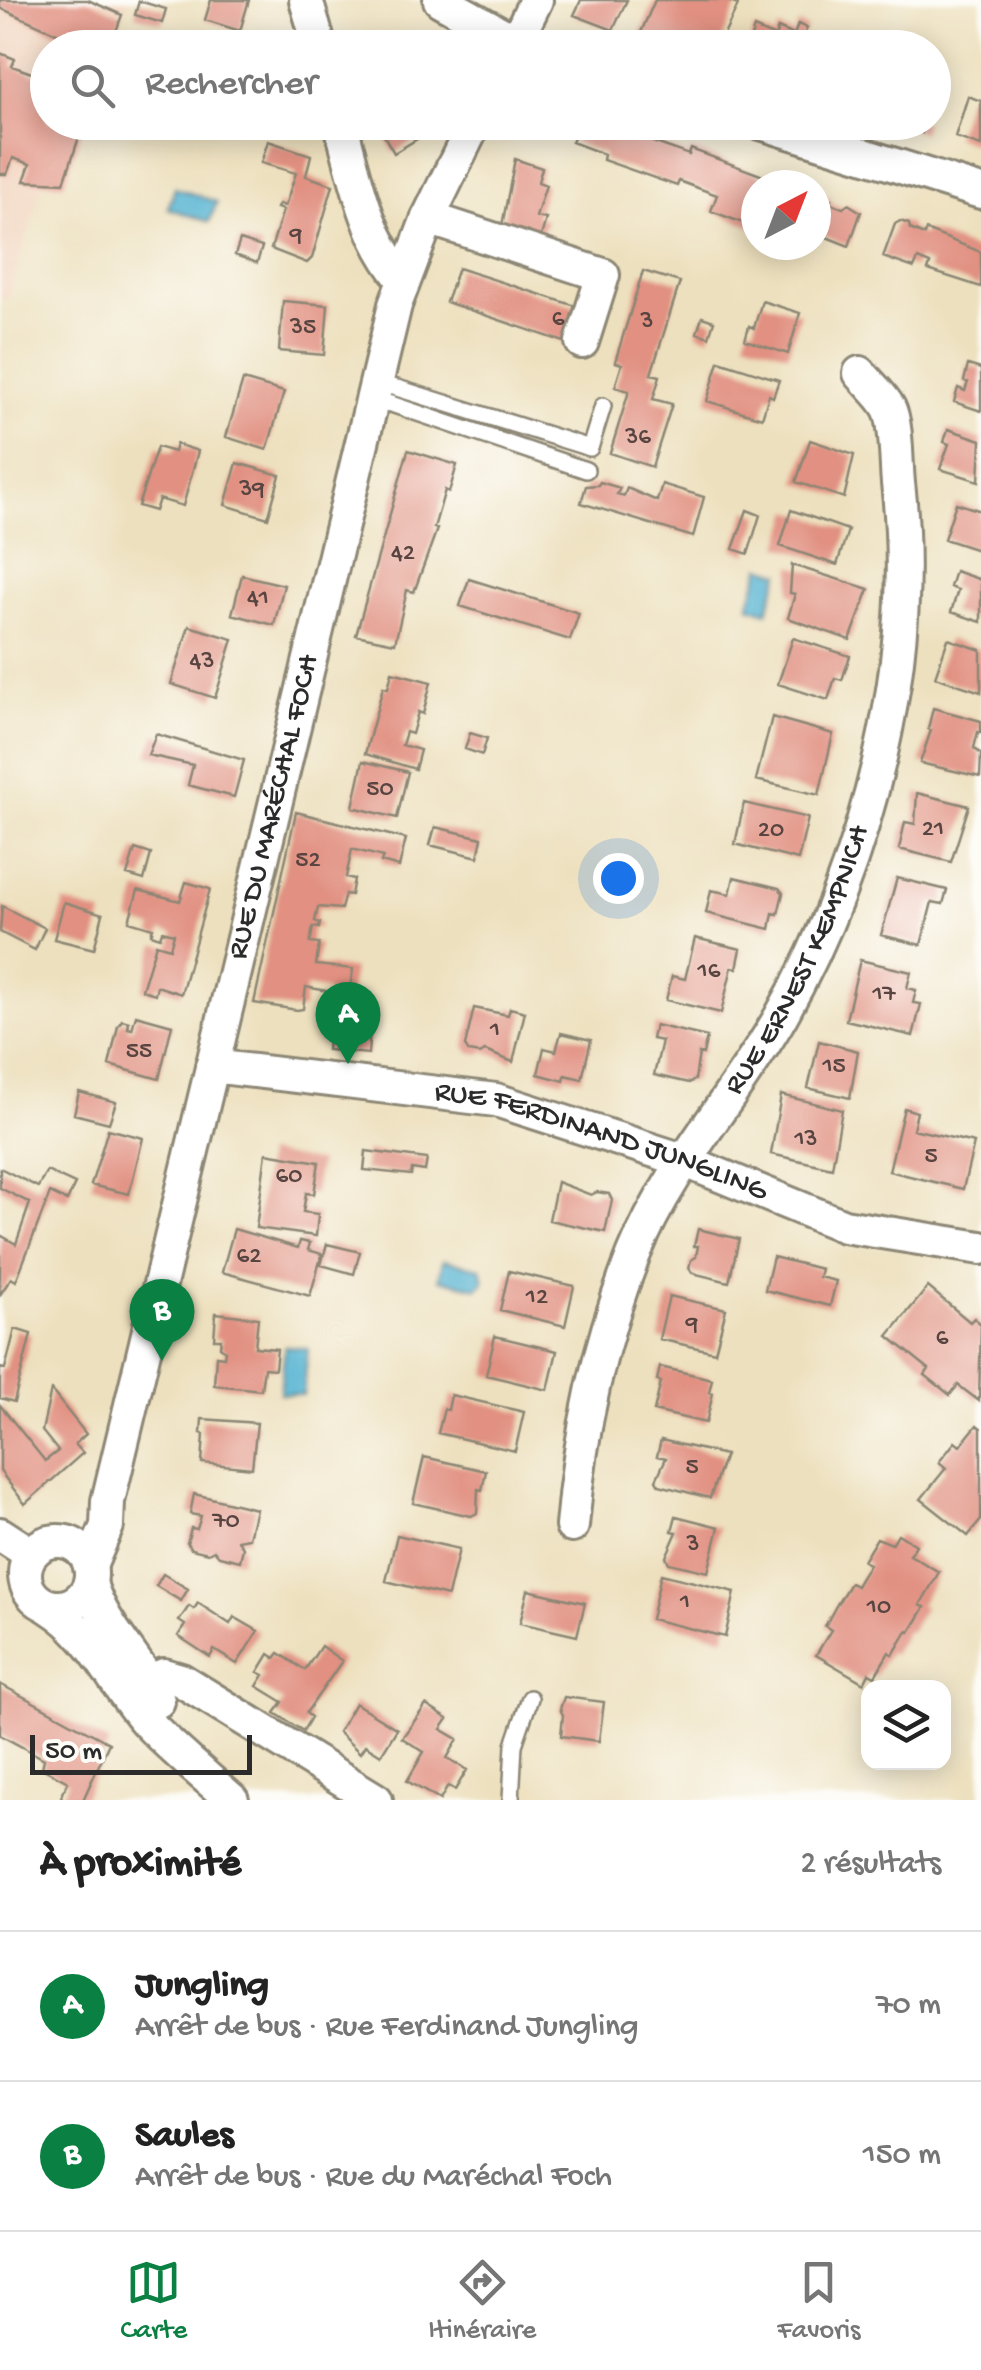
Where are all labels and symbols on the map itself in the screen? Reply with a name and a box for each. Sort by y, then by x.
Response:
north arrow [741,170,831,260]
house number: 9 [289,222,302,251]
house number: 6 [552,306,565,335]
house number: 3 [640,308,653,337]
house number: 35 [289,314,316,343]
house number: 36 [624,424,651,453]
house number: 39 [238,476,265,505]
house number: 42 [391,540,415,569]
house number: 41 [247,585,269,614]
house number: 43 [190,648,214,677]
street label: RUE DU MARÉCHAL FOCH [221,651,328,963]
house number: 50 [366,776,394,805]
house number: 21 [922,816,944,845]
house number: 20 [758,817,784,846]
street label: RUE ERNEST KEMPNICH [717,820,879,1102]
house number: 52 [295,847,321,876]
your location [593,853,644,904]
house number: 16 [697,958,721,987]
house number: 17 [871,981,897,1010]
pin: A [316,982,380,1064]
house number: 1 [489,1017,500,1046]
house number: 55 [126,1038,152,1067]
house number: 15 [821,1053,846,1082]
street label: RUE FERDINAND JUNGLING [433,1075,773,1210]
house number: 13 [793,1126,818,1155]
house number: 5 [924,1143,938,1172]
house number: 60 [276,1163,302,1192]
house number: 62 [237,1243,261,1272]
pin: B [130,1278,194,1361]
house number: 12 [525,1284,548,1313]
house number: 9 [685,1311,698,1340]
house number: 6 [936,1325,949,1354]
house number: 5 [685,1454,699,1483]
house number: 70 [211,1508,240,1537]
house number: 3 [686,1531,699,1560]
house number: 1 [679,1589,690,1618]
house number: 10 [866,1594,891,1623]
scale bar [30,1730,252,1774]

